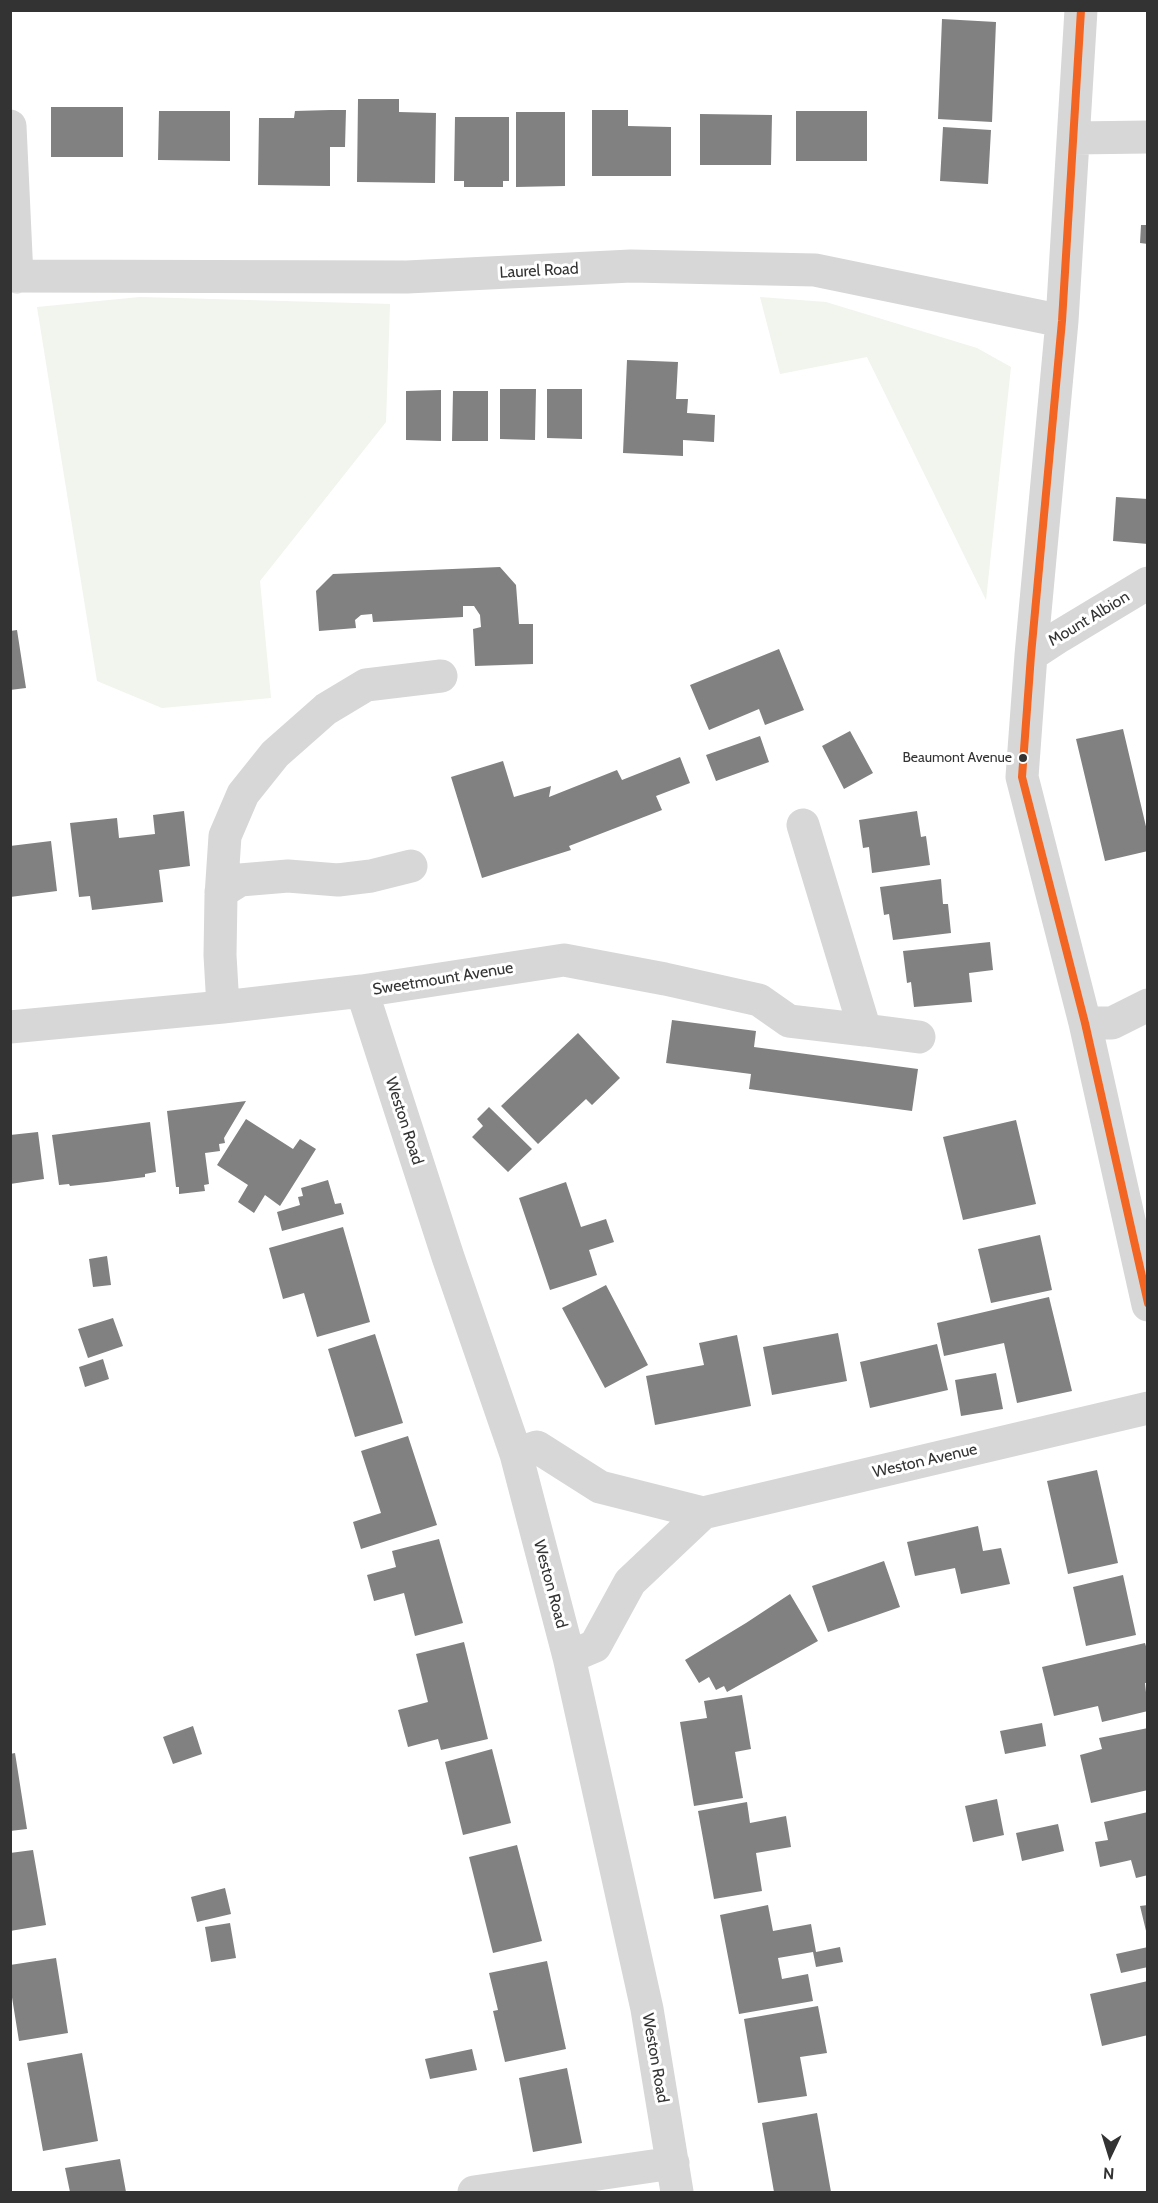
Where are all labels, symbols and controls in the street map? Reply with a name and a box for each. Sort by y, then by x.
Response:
street label: Laurel Road [499,259,579,283]
street label: Mount Albion [1045,587,1133,651]
place label: Beaumont Avenue [902,750,1012,766]
marker: Beaumont Avenue [1017,752,1029,764]
street label: Sweetmount Avenue [371,958,515,1000]
street label: Weston Road [381,1075,427,1167]
street label: Weston Avenue [871,1440,979,1482]
street label: Weston Road [529,1538,571,1630]
street label: Weston Road [638,2012,672,2104]
north arrow [1080,2125,1140,2185]
text: N [1102,2164,1115,2183]

